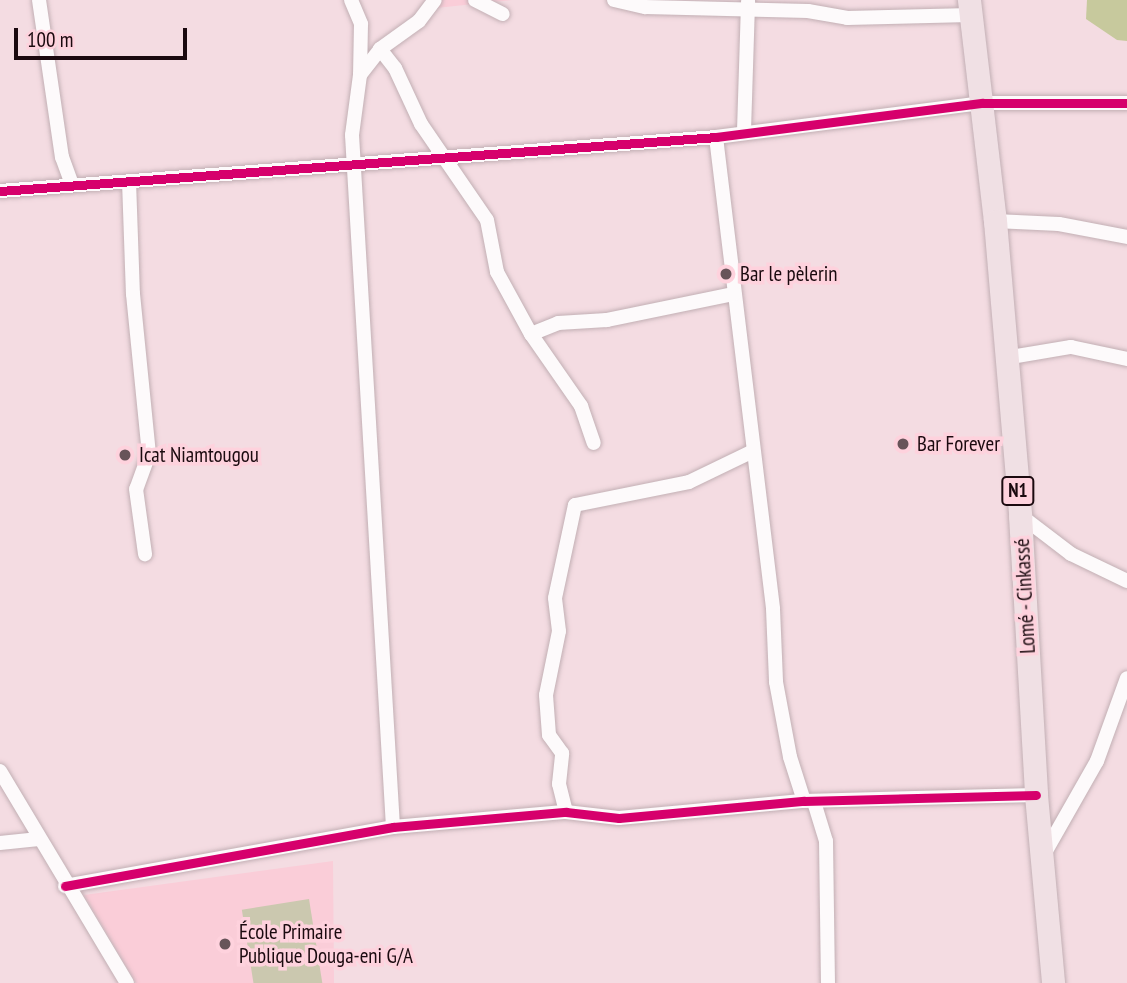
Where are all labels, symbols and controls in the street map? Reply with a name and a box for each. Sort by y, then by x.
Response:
scale bar [18,14,191,58]
text: 100 m [27,26,73,53]
place label: Bar le pèlerin [740,261,837,287]
marker: Bar le pèlerin [718,266,734,282]
place label: Bar Forever [917,431,1000,457]
marker: Bar Forever [895,436,911,452]
place label: Icat Niamtougou [139,442,259,468]
marker: Icat Niamtougou [117,447,133,463]
road number: N1 [1000,476,1036,506]
street label: Lomé - Cinkassé [1009,537,1041,655]
place label: École Primaire Publique Douga-eni G/A [239,919,413,969]
marker: École Primaire Publique Douga-eni G/A [217,936,233,952]

